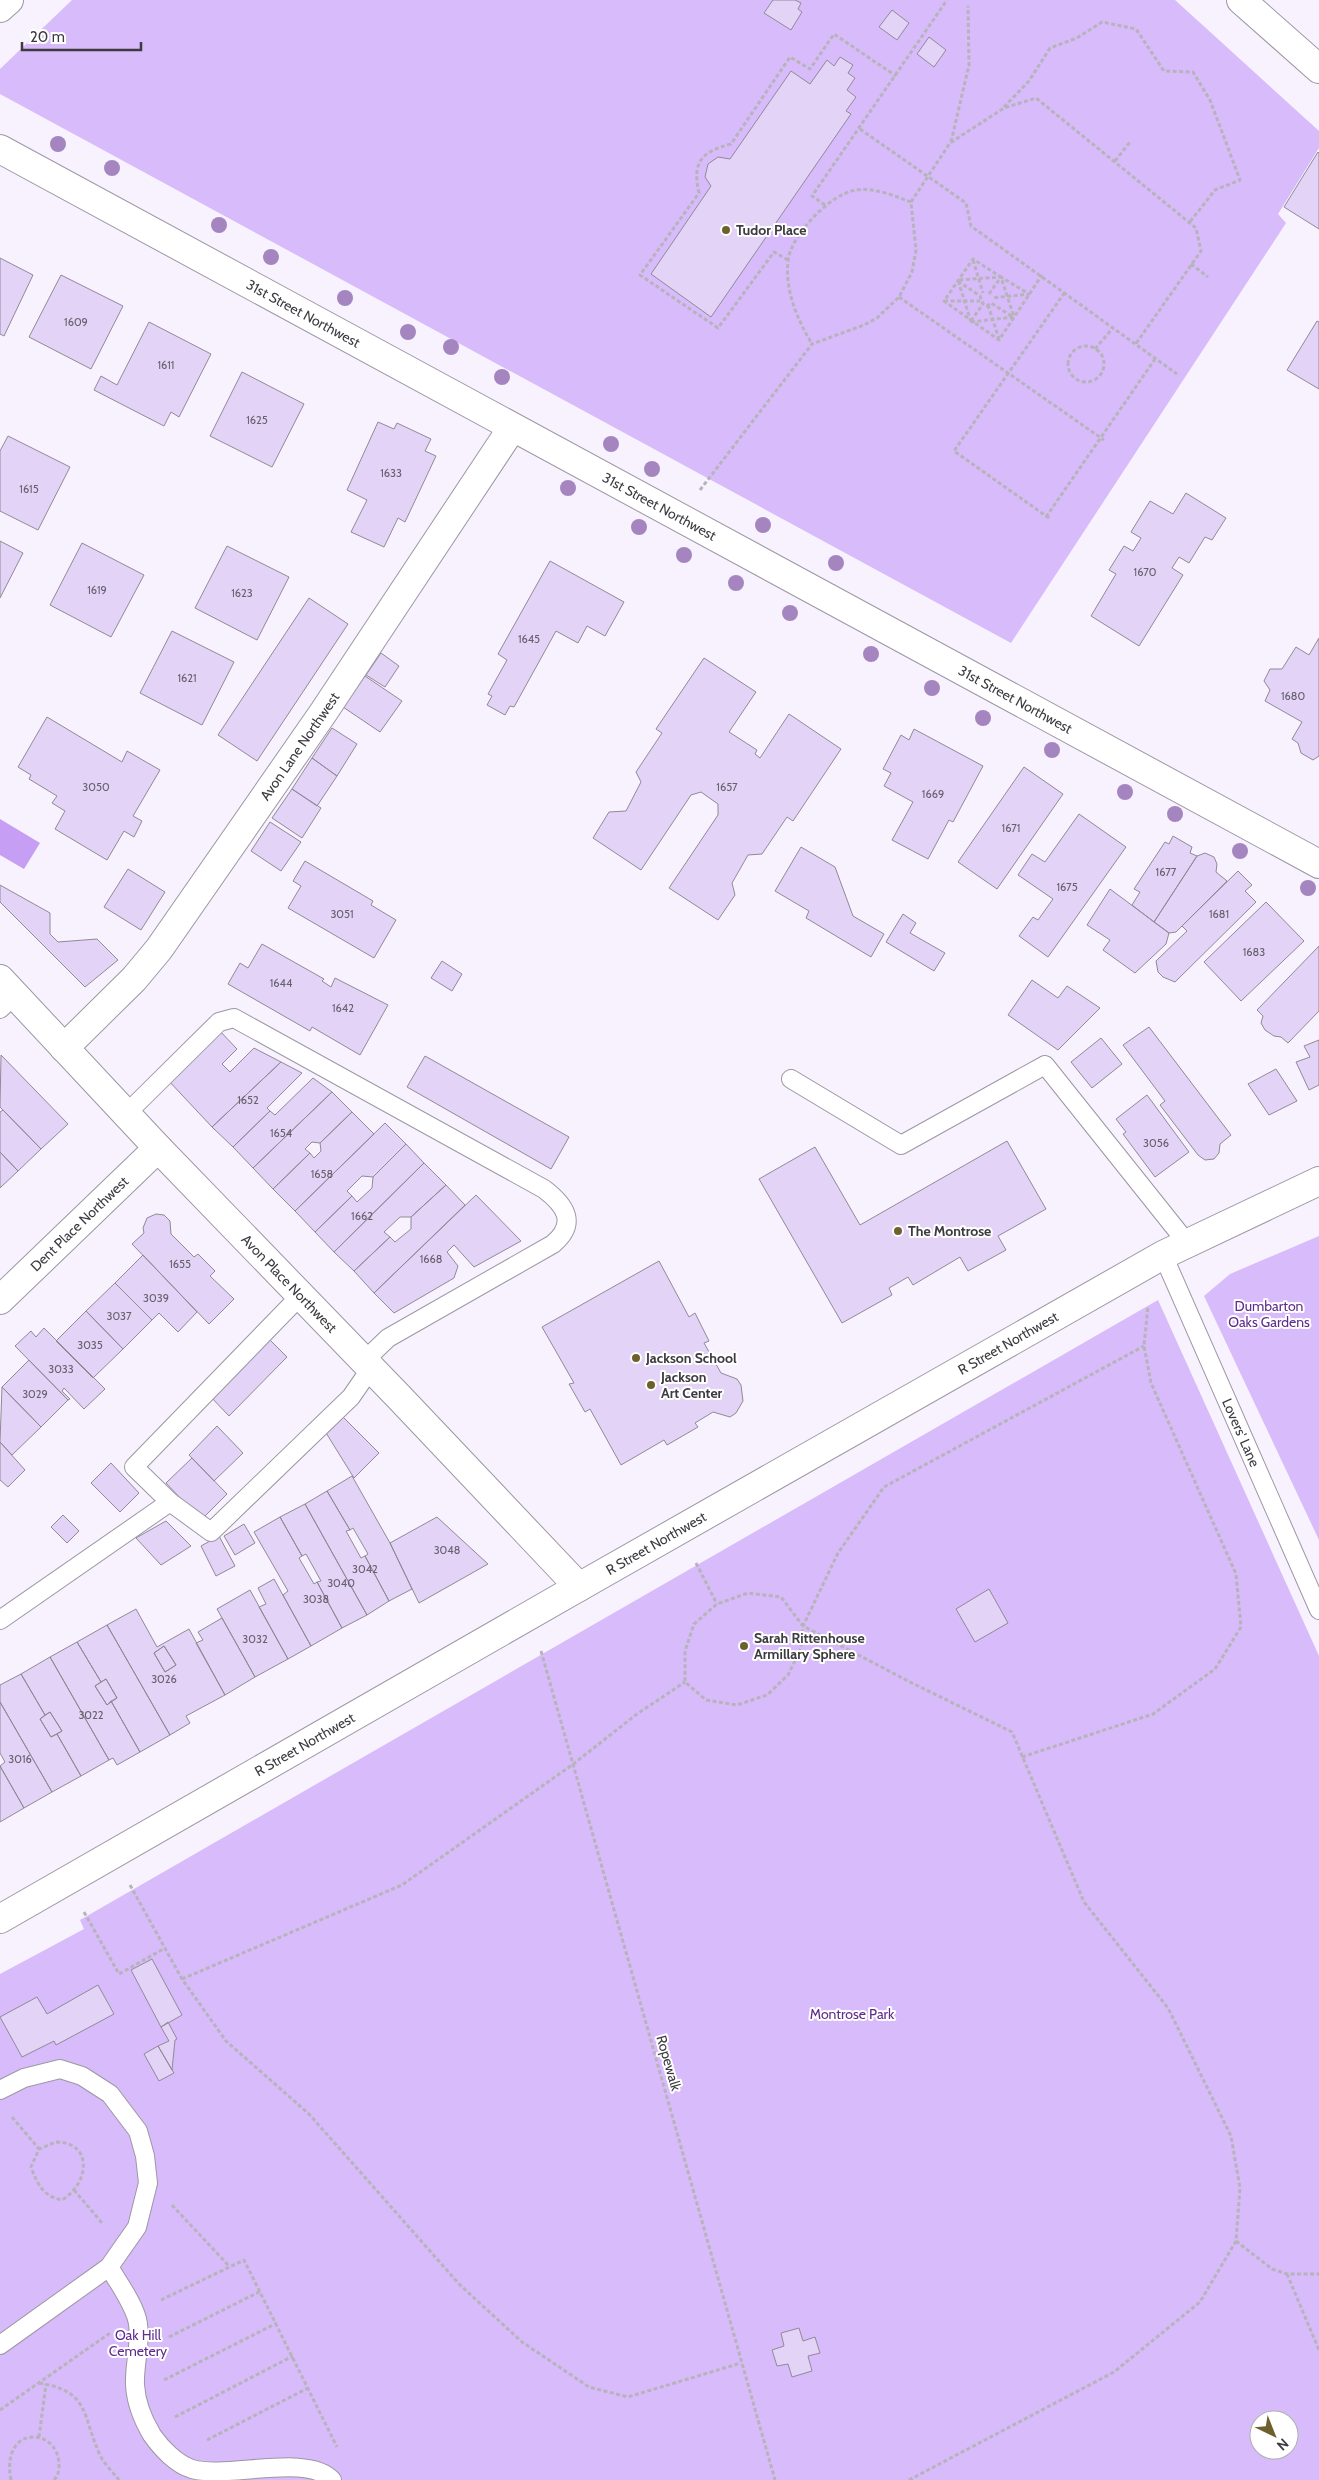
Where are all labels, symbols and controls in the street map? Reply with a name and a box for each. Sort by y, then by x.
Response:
scale bar [22,20,141,52]
text: 20 m [30,28,65,46]
place label: Tudor Place [736,221,807,239]
marker: Tudor Place [720,224,732,236]
street label: 31st Street Northwest [243,275,364,352]
house number: 1609 [64,315,88,329]
house number: 1611 [158,358,174,372]
house number: 1625 [246,413,268,427]
house number: 1633 [380,466,402,480]
street label: 31st Street Northwest [599,468,720,545]
house number: 1615 [19,482,39,496]
house number: 1670 [1134,565,1157,579]
house number: 1619 [87,583,107,597]
house number: 1623 [231,586,253,600]
house number: 1645 [518,632,540,646]
street label: 31st Street Northwest [955,661,1076,738]
house number: 1621 [177,671,197,685]
street label: Avon Lane Northwest [256,689,343,804]
house number: 1680 [1281,689,1305,703]
house number: 3050 [82,780,110,794]
house number: 1657 [716,780,738,794]
house number: 1669 [922,787,944,801]
house number: 1671 [1002,821,1020,835]
house number: 1677 [1156,865,1177,879]
house number: 1675 [1056,880,1078,894]
house number: 3051 [330,907,354,921]
house number: 1681 [1209,907,1229,921]
house number: 1683 [1243,945,1265,959]
house number: 1644 [270,976,293,990]
house number: 1642 [332,1001,354,1015]
house number: 1652 [237,1093,259,1107]
house number: 1654 [270,1126,293,1140]
house number: 3056 [1143,1136,1169,1150]
house number: 1658 [311,1167,333,1181]
street label: Dent Place Northwest [26,1172,132,1275]
house number: 1662 [351,1209,373,1223]
place label: The Montrose [908,1222,991,1240]
marker: The Montrose [892,1225,904,1237]
street label: Avon Place Northwest [238,1231,341,1337]
house number: 1668 [420,1252,442,1266]
house number: 1655 [169,1257,191,1271]
house number: 3039 [143,1291,169,1305]
park label: Dumbarton Oaks Gardens [1228,1297,1310,1331]
street label: R Street Northwest [955,1307,1062,1379]
house number: 3037 [106,1309,132,1323]
house number: 3035 [77,1338,103,1352]
place label: Jackson School [645,1349,737,1367]
marker: Jackson School [630,1352,642,1364]
house number: 3033 [48,1362,74,1376]
place label: Jackson Art Center [660,1368,723,1402]
marker: Jackson Art Center [645,1379,657,1391]
house number: 3029 [22,1387,48,1401]
street label: Lovers' Lane [1218,1396,1264,1470]
street label: R Street Northwest [603,1507,710,1579]
house number: 3048 [434,1543,460,1557]
house number: 3042 [352,1562,378,1576]
house number: 3040 [327,1576,355,1590]
house number: 3038 [303,1592,329,1606]
place label: Sarah Rittenhouse Armillary Sphere [754,1629,865,1663]
house number: 3032 [242,1632,268,1646]
marker: Sarah Rittenhouse Armillary Sphere [738,1640,750,1652]
house number: 3026 [151,1672,177,1686]
house number: 3022 [78,1708,104,1722]
street label: R Street Northwest [251,1708,358,1780]
house number: 3016 [8,1752,32,1766]
park label: Montrose Park [810,2005,895,2023]
street label: Ropewalk [652,2033,686,2094]
park label: Oak Hill Cemetery [109,2326,167,2360]
north arrow [1249,2410,1299,2460]
text: N [1273,2435,1293,2454]

